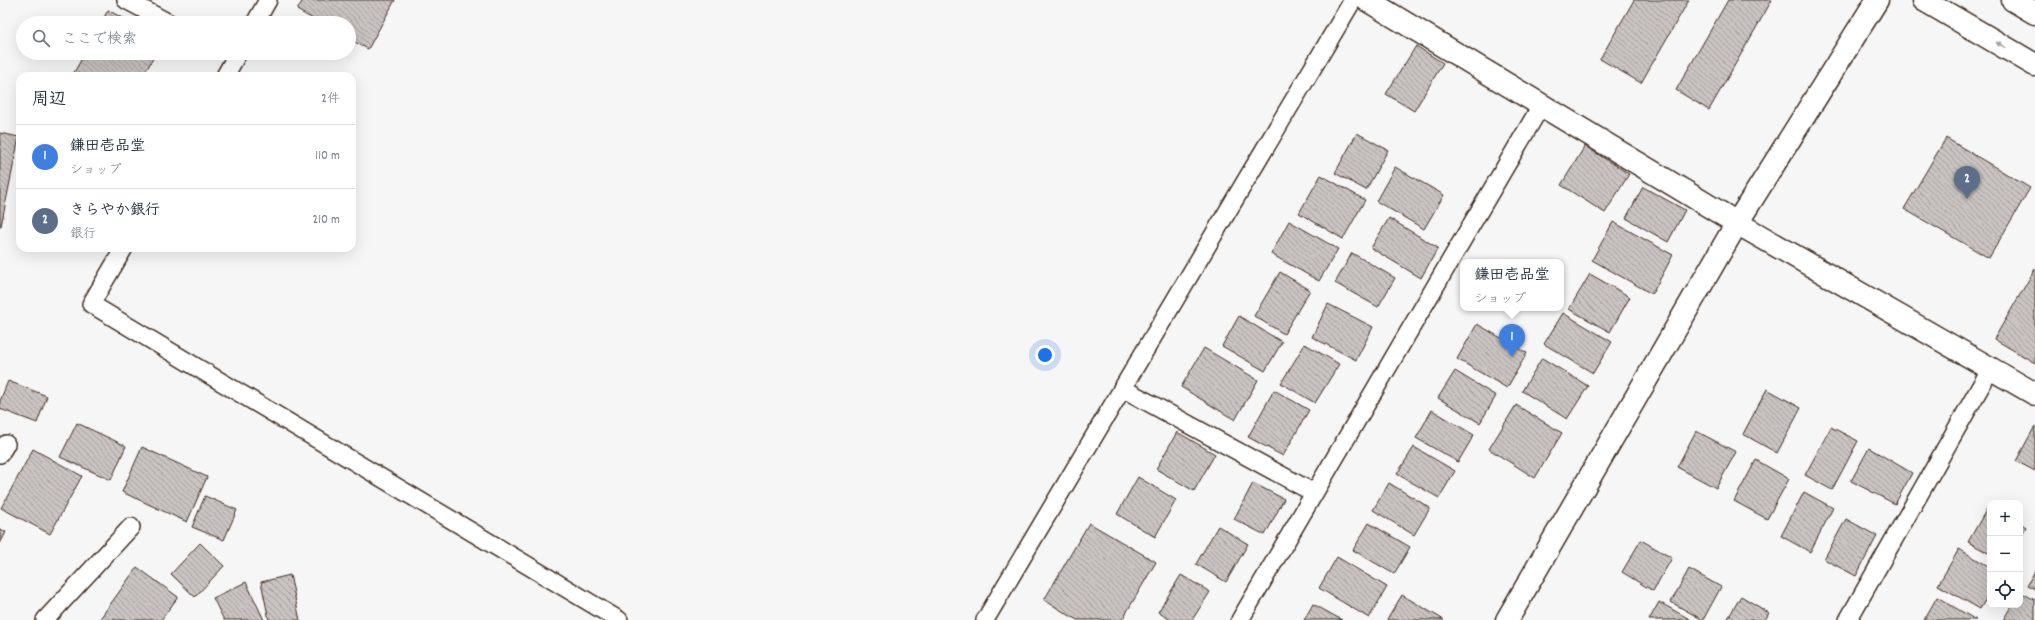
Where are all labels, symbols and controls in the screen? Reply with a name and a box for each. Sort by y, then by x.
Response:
search box [16,16,356,60]
icon: search [30,27,52,49]
text: ここで検索 [62,29,137,51]
one-way arrow [1995,42,2007,49]
text: 周辺 [32,89,66,113]
text: 2件 [321,90,340,109]
text: 鎌田壱品堂 [70,136,145,158]
text: 1 [44,147,46,166]
text: 110 m [315,147,340,166]
text: ショップ [70,161,121,180]
pin: 2 [1954,166,1980,199]
text: きらやか銀行 [70,200,160,222]
text: 2 [42,211,48,230]
text: 210 m [312,211,340,230]
text: 銀行 [70,225,96,244]
popup [1460,259,1564,311]
text: 鎌田壱品堂 [1474,265,1550,287]
text: ショップ [1474,290,1526,309]
pin: 1 [1499,324,1525,357]
your location [1035,345,1055,365]
map controls [1987,500,2023,608]
button: + [1987,500,2023,536]
button: − [1987,536,2023,572]
button: locate [1987,572,2023,608]

